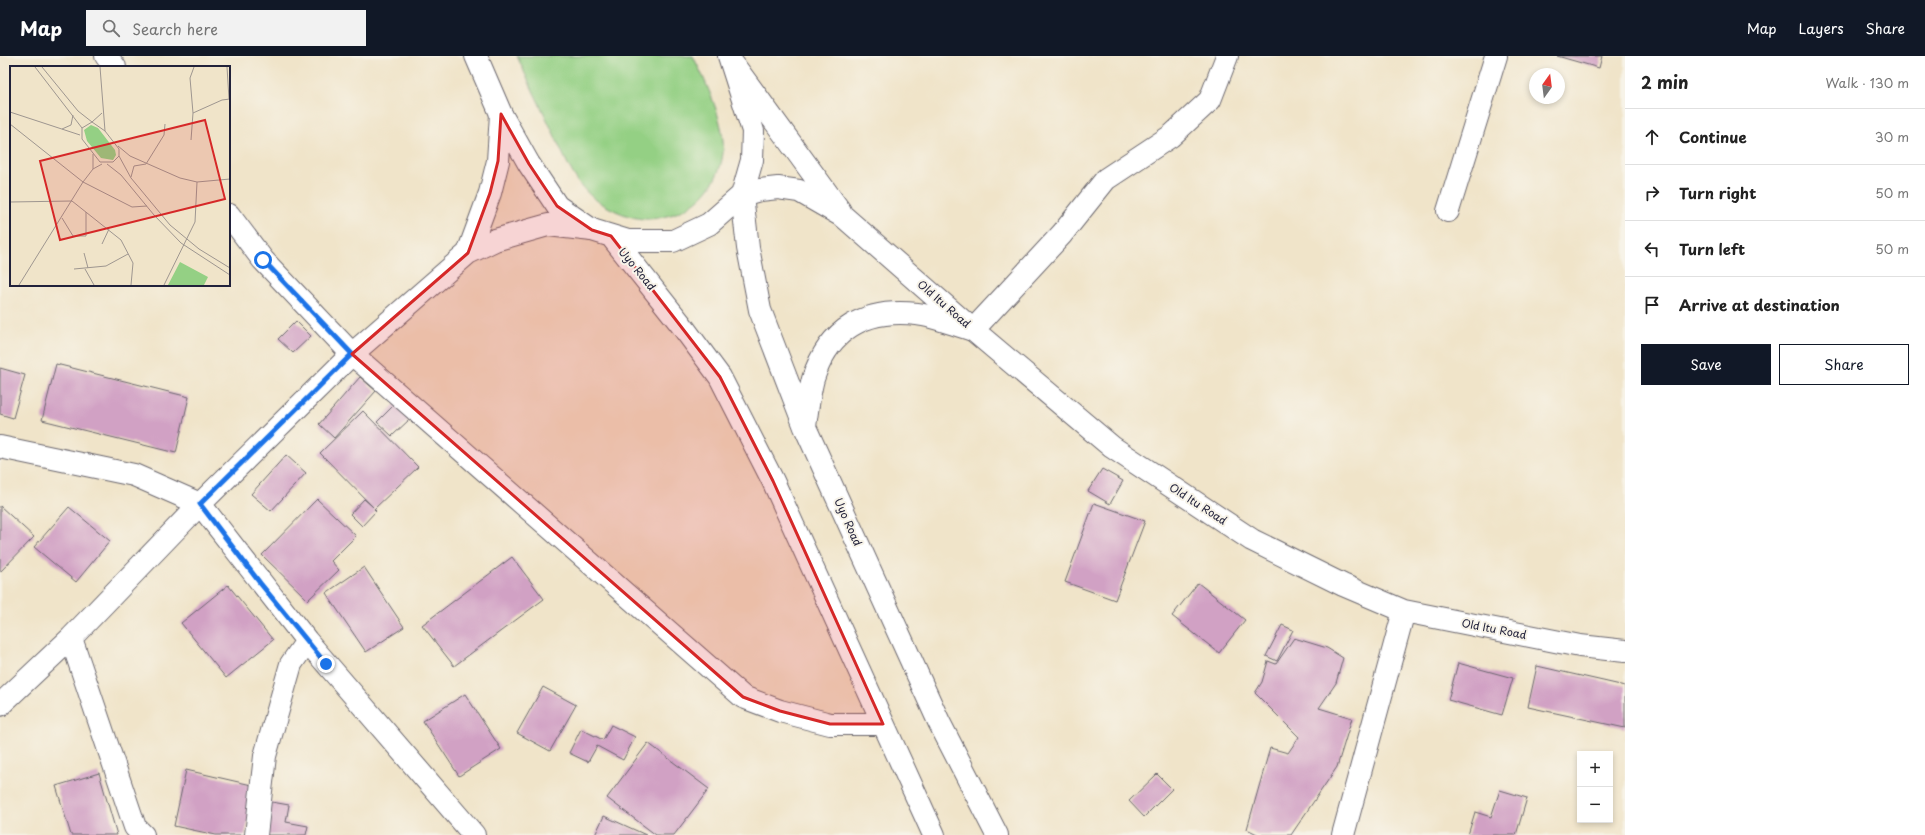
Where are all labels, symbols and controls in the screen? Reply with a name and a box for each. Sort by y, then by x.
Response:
search box [86,10,366,46]
text: Map [20,14,62,42]
icon: search [100,17,122,39]
text: Search here [132,17,218,40]
text: Map [1747,18,1777,39]
text: Layers [1799,18,1844,39]
text: Share [1866,18,1905,39]
inset map [10,66,230,286]
north arrow [1529,68,1565,104]
text: 2 min [1641,69,1688,95]
text: Walk · 130 m [1826,73,1909,92]
text: Continue [1679,125,1747,148]
icon: ahead [1641,126,1663,148]
text: 30 m [1875,127,1909,146]
text: Turn right [1679,181,1756,204]
icon: right [1641,182,1663,204]
text: 50 m [1875,183,1909,202]
text: Turn left [1679,237,1745,260]
icon: left [1641,238,1663,260]
text: 50 m [1875,239,1909,258]
street label: Uyo Road [615,243,660,294]
route start [254,251,272,269]
street label: Old Itu Road [914,276,975,332]
text: Arrive at destination [1679,293,1840,316]
icon: arrive [1641,294,1663,316]
button: Save [1641,344,1771,385]
button: Share [1779,344,1909,385]
street label: Old Itu Road [1166,479,1231,529]
street label: Uyo Road [830,495,867,549]
street label: Old Itu Road [1460,614,1528,643]
route end [317,655,335,673]
map controls [1577,751,1613,823]
button: + [1577,751,1613,787]
button: − [1577,787,1613,823]

